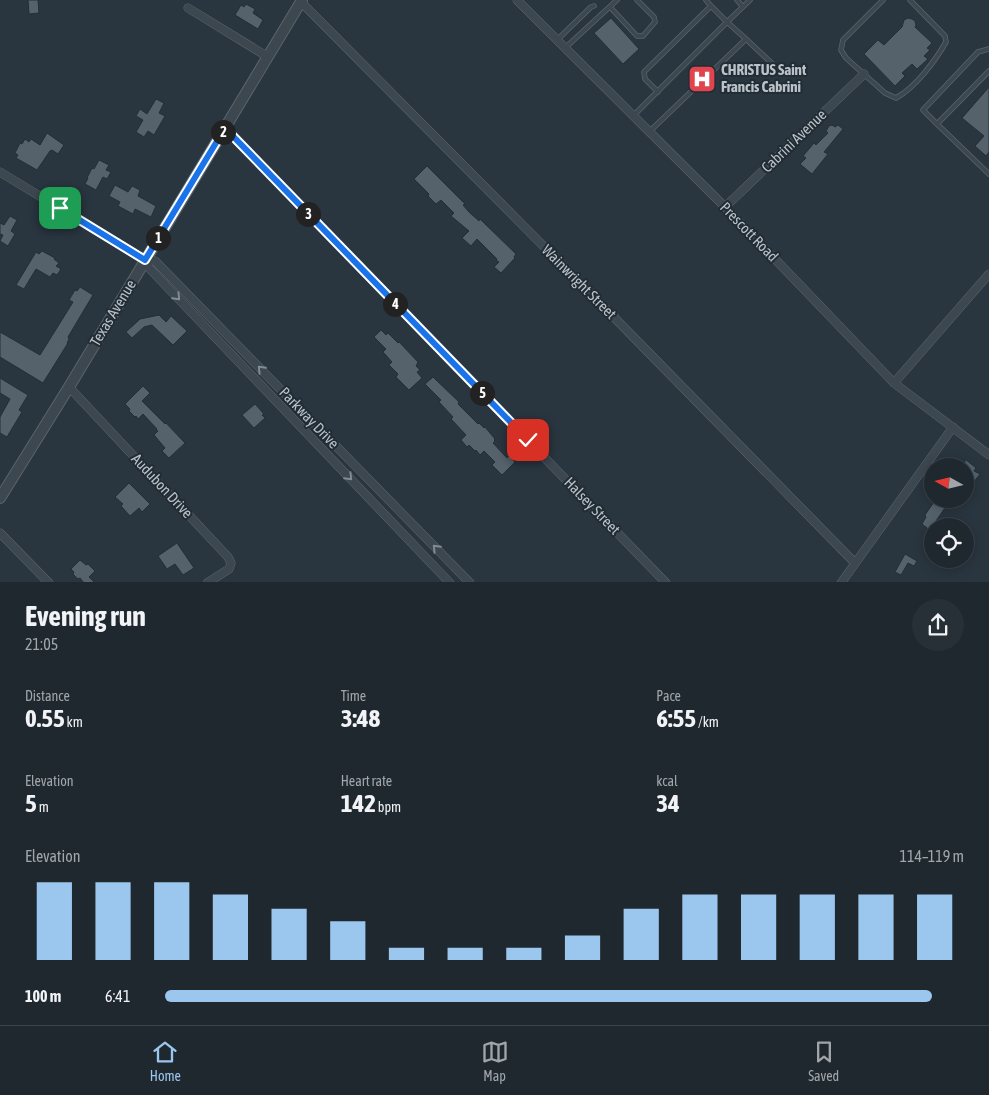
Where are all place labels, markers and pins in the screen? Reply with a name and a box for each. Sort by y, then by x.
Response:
place label: CHRISTUS Saint Francis Cabrini [721,61,807,95]
hospital icon: CHRISTUS Saint Francis Cabrini [687,64,717,94]
pin: 2 [210,120,236,144]
pin [39,187,81,229]
pin: 3 [296,202,320,226]
pin: 1 [146,226,170,250]
pin: 4 [382,292,408,316]
pin: 5 [470,380,494,406]
pin [507,419,549,461]

